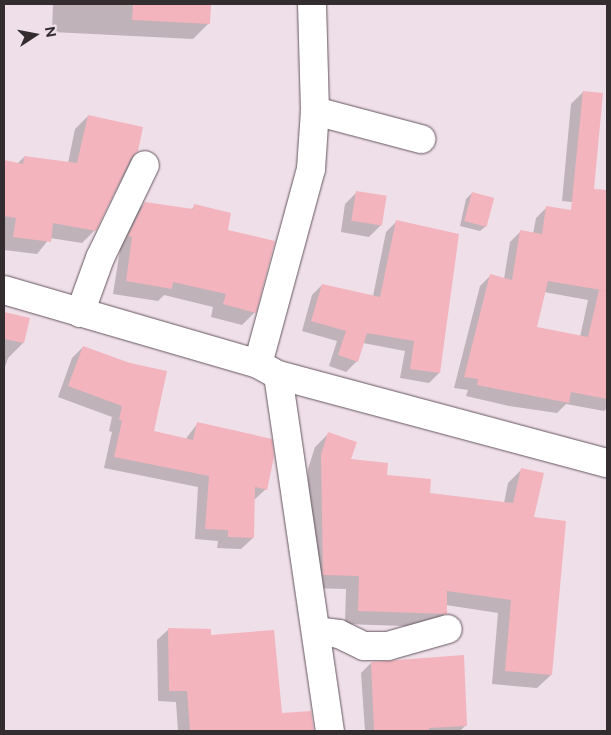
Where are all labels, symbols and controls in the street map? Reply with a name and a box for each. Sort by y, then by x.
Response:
north arrow [10,10,60,60]
text: N [41,25,60,39]

